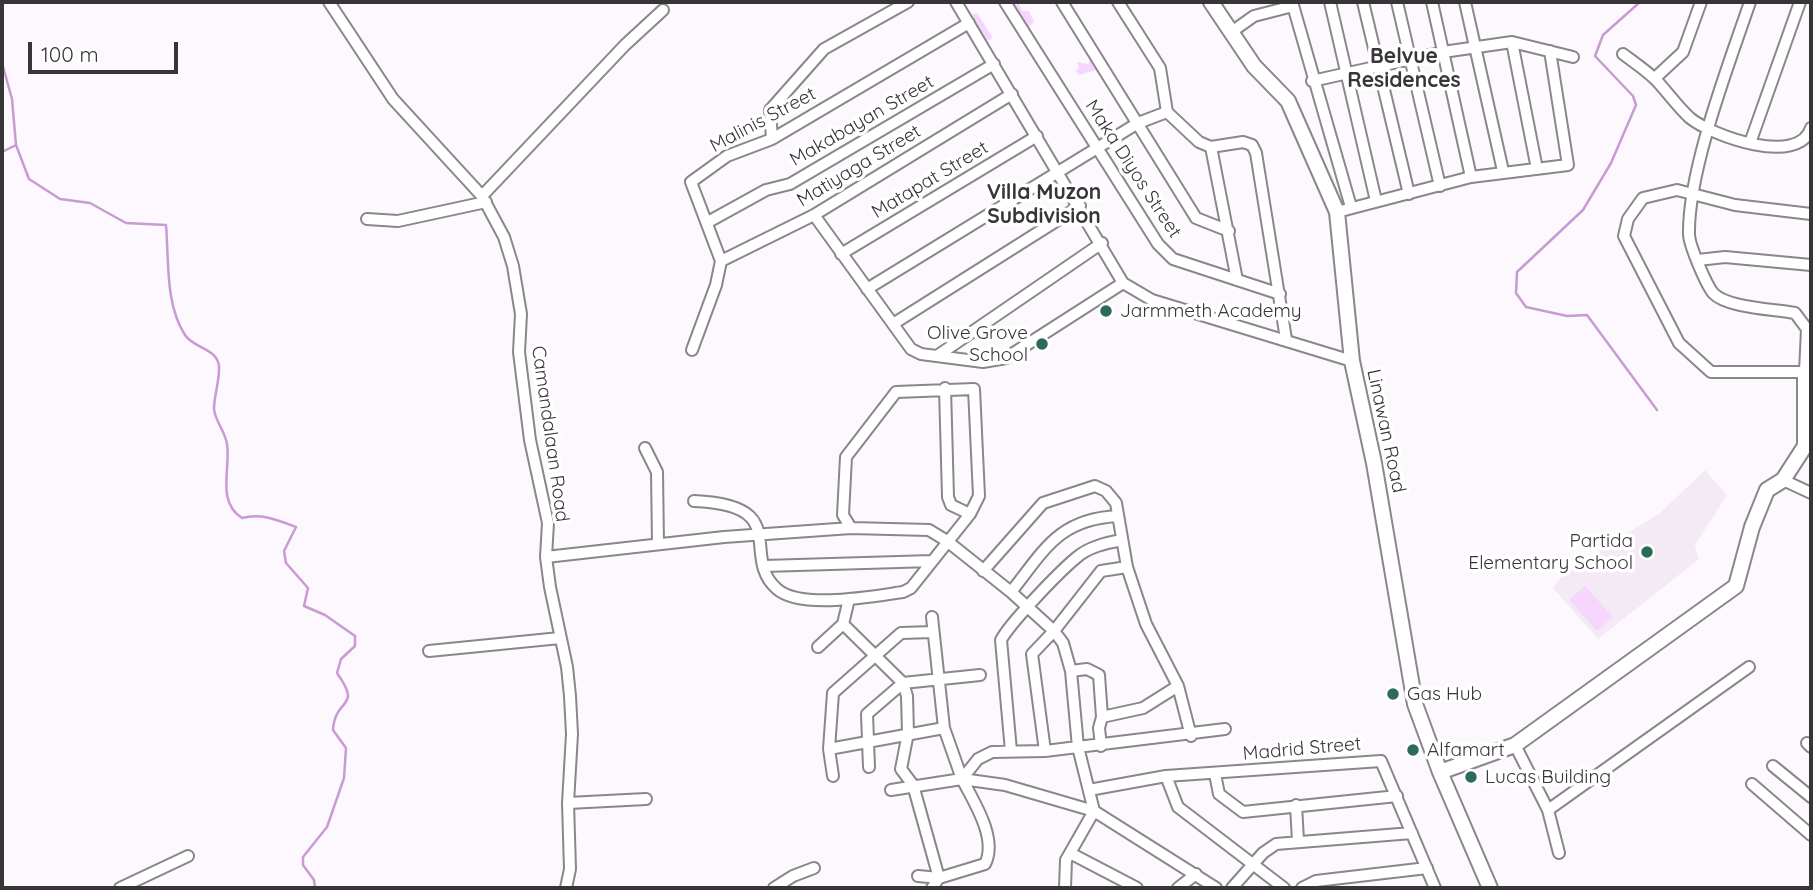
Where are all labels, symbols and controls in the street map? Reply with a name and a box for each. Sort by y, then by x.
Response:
scale bar [32,28,182,72]
text: 100 m [41,41,99,67]
district label: Belvue Residences [1347,44,1461,94]
street label: Makabayan Street [786,71,938,171]
street label: Malinis Street [706,83,820,157]
street label: Maka Diyos Street [1080,96,1186,242]
street label: Matiyaga Street [793,120,925,212]
street label: Matapat Street [868,136,992,224]
district label: Villa Muzon Subdivision [987,180,1101,230]
place label: Jarmmeth Academy [1120,300,1301,322]
marker: Jarmmeth Academy [1098,303,1114,319]
place label: Olive Grove School [927,322,1028,366]
marker: Olive Grove School [1034,336,1050,352]
street label: Camandalaan Road [526,344,574,524]
street label: Linawan Road [1362,367,1410,495]
place label: Partida Elementary School [1468,530,1633,574]
marker: Partida Elementary School [1639,544,1655,560]
place label: Gas Hub [1407,683,1482,705]
marker: Gas Hub [1385,686,1401,702]
street label: Madrid Street [1242,732,1362,766]
place label: Alfamart [1427,739,1505,761]
marker: Alfamart [1405,742,1421,758]
place label: Lucas Building [1485,766,1611,788]
marker: Lucas Building [1463,769,1479,785]

